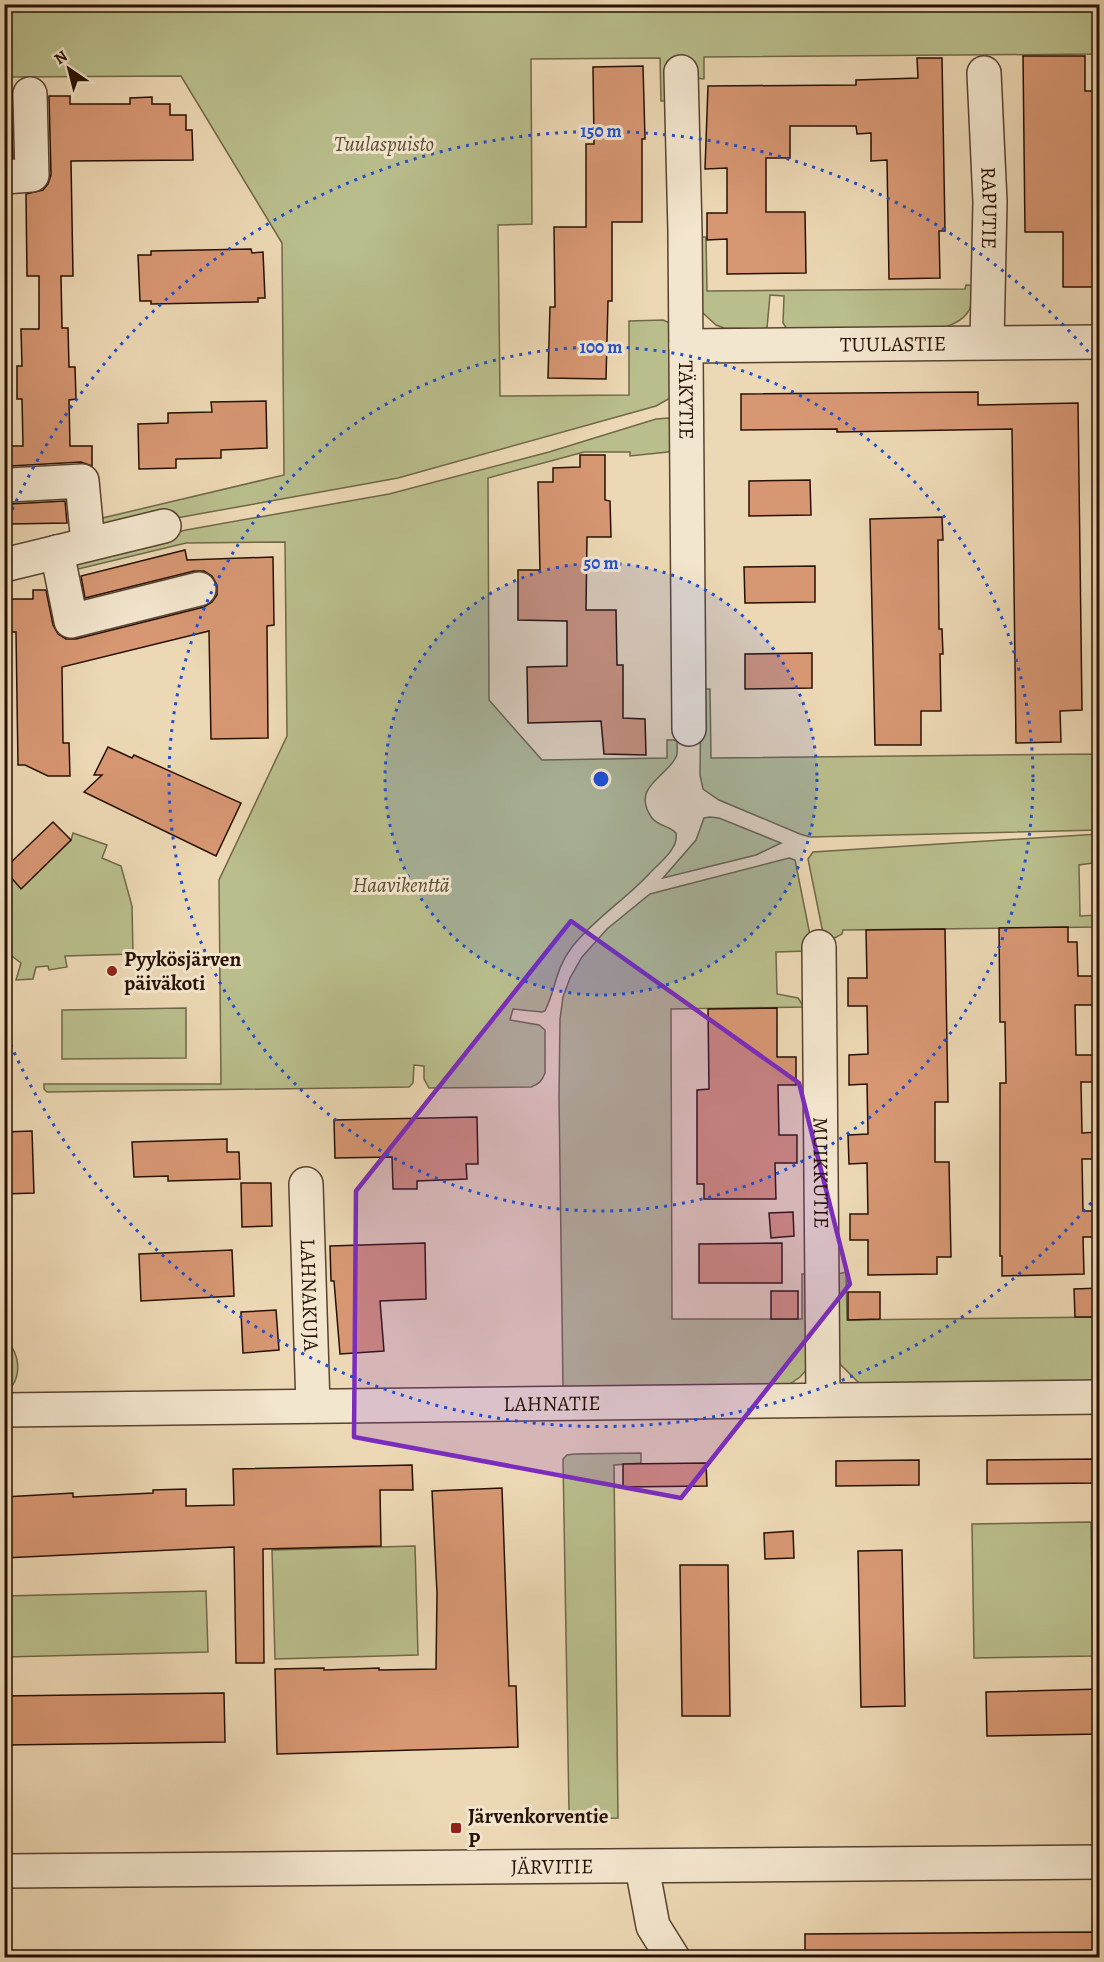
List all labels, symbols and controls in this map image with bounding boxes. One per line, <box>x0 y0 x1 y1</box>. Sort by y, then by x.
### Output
north arrow <box>39 39 99 99</box>
text: N <box>50 45 72 70</box>
text: 150 m <box>580 119 622 143</box>
park label: Tuulaspuisto <box>334 130 434 158</box>
street label: RAPUTIE <box>974 166 1004 249</box>
street label: TUULASTIE <box>840 329 946 359</box>
text: 100 m <box>580 335 622 359</box>
street label: TÄKYTIE <box>672 360 701 440</box>
text: 50 m <box>584 551 618 575</box>
centre of rings <box>591 769 611 789</box>
park label: Haavikenttä <box>353 871 450 899</box>
place label: Pyykösjärven päiväkoti <box>124 945 242 997</box>
marker: Pyykösjärven päiväkoti <box>105 964 119 978</box>
street label: MUIKKUTIE <box>807 1117 835 1229</box>
street label: LAHNAKUJA <box>294 1238 325 1353</box>
street label: LAHNATIE <box>503 1389 601 1418</box>
place label: Järvenkorventie P <box>468 1802 609 1854</box>
marker: Järvenkorventie P <box>449 1821 463 1835</box>
street label: JÄRVITIE <box>511 1852 593 1881</box>

